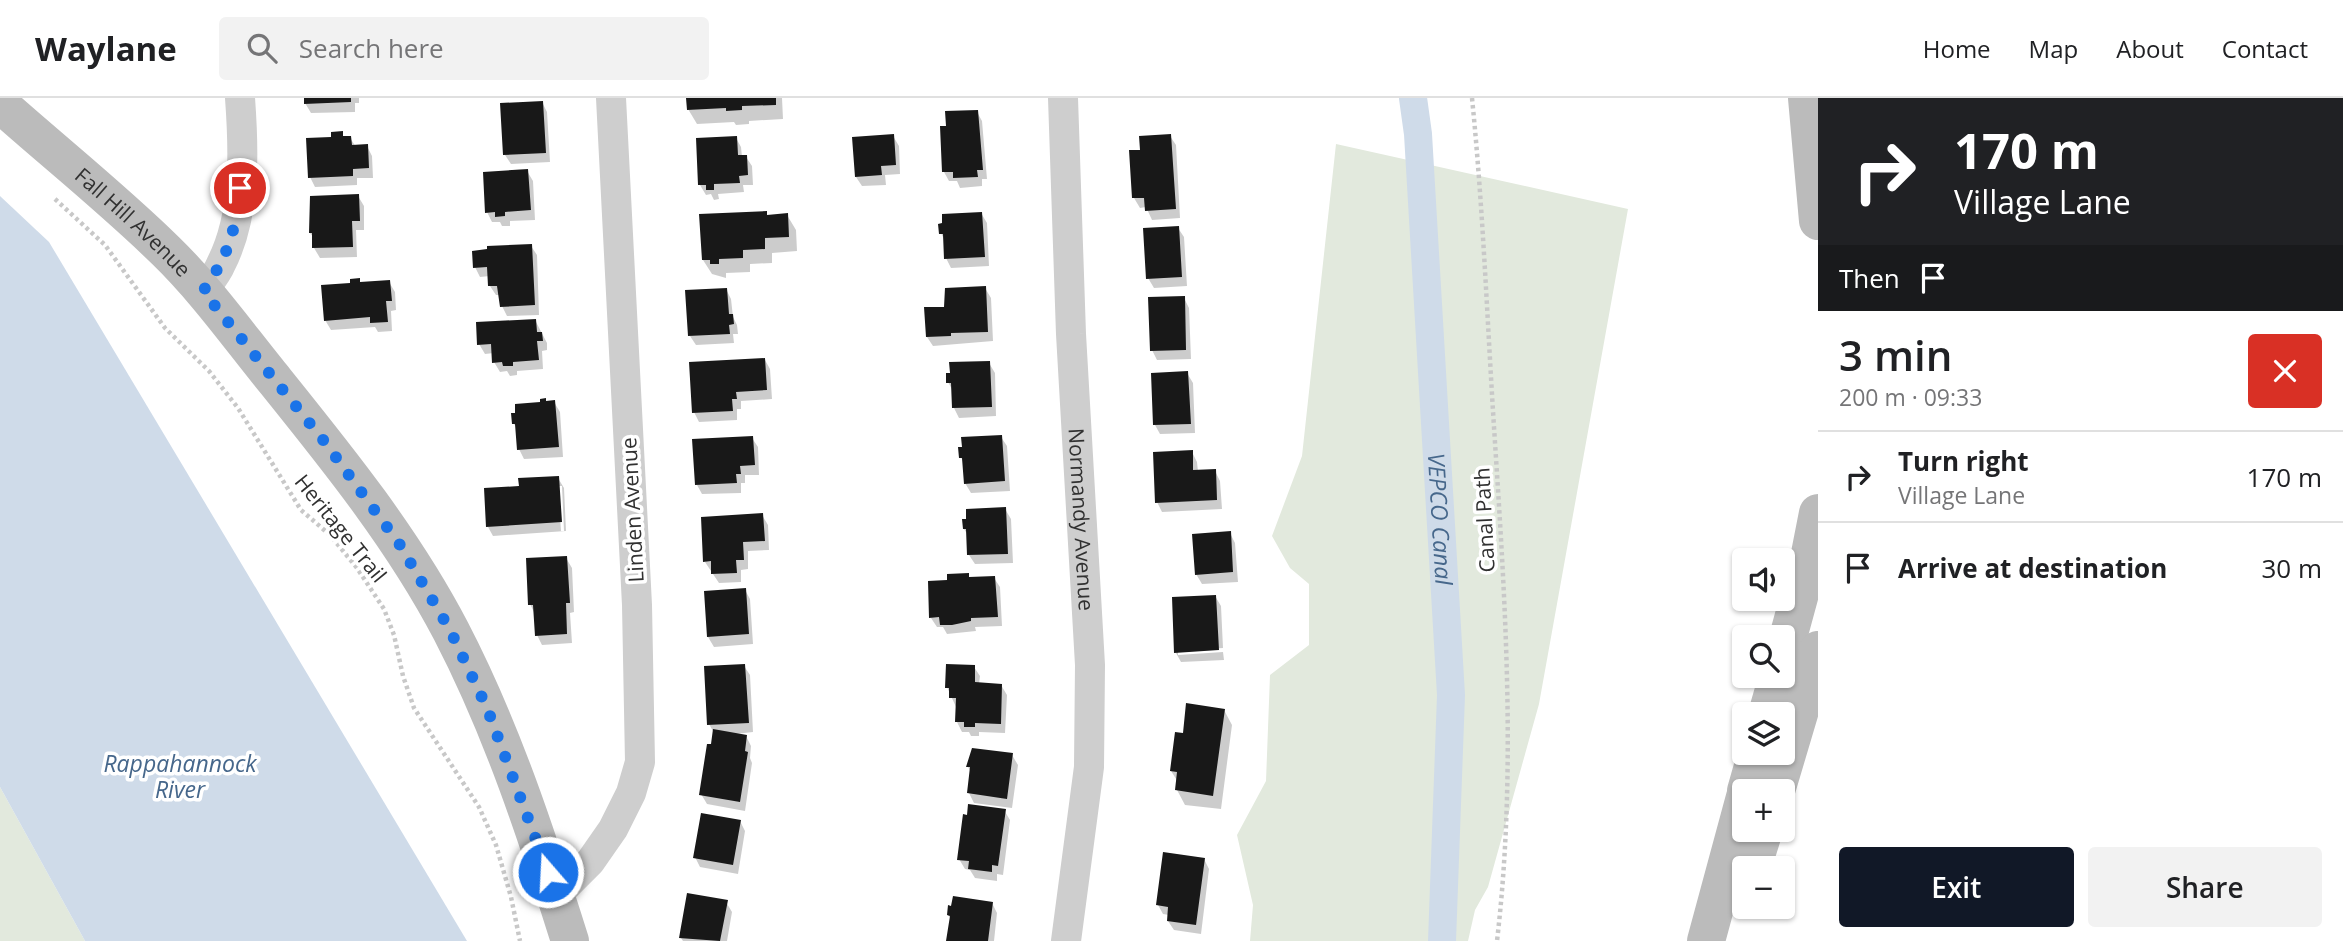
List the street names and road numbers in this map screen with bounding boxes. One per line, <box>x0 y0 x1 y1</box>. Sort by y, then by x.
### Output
street label: Fall Hill Avenue <box>69 161 198 283</box>
street label: Normandy Avenue <box>1062 427 1101 612</box>
street label: Linden Avenue <box>614 437 650 583</box>
street label: Canal Path <box>1467 467 1501 573</box>
street label: Heritage Trail <box>289 468 393 588</box>

